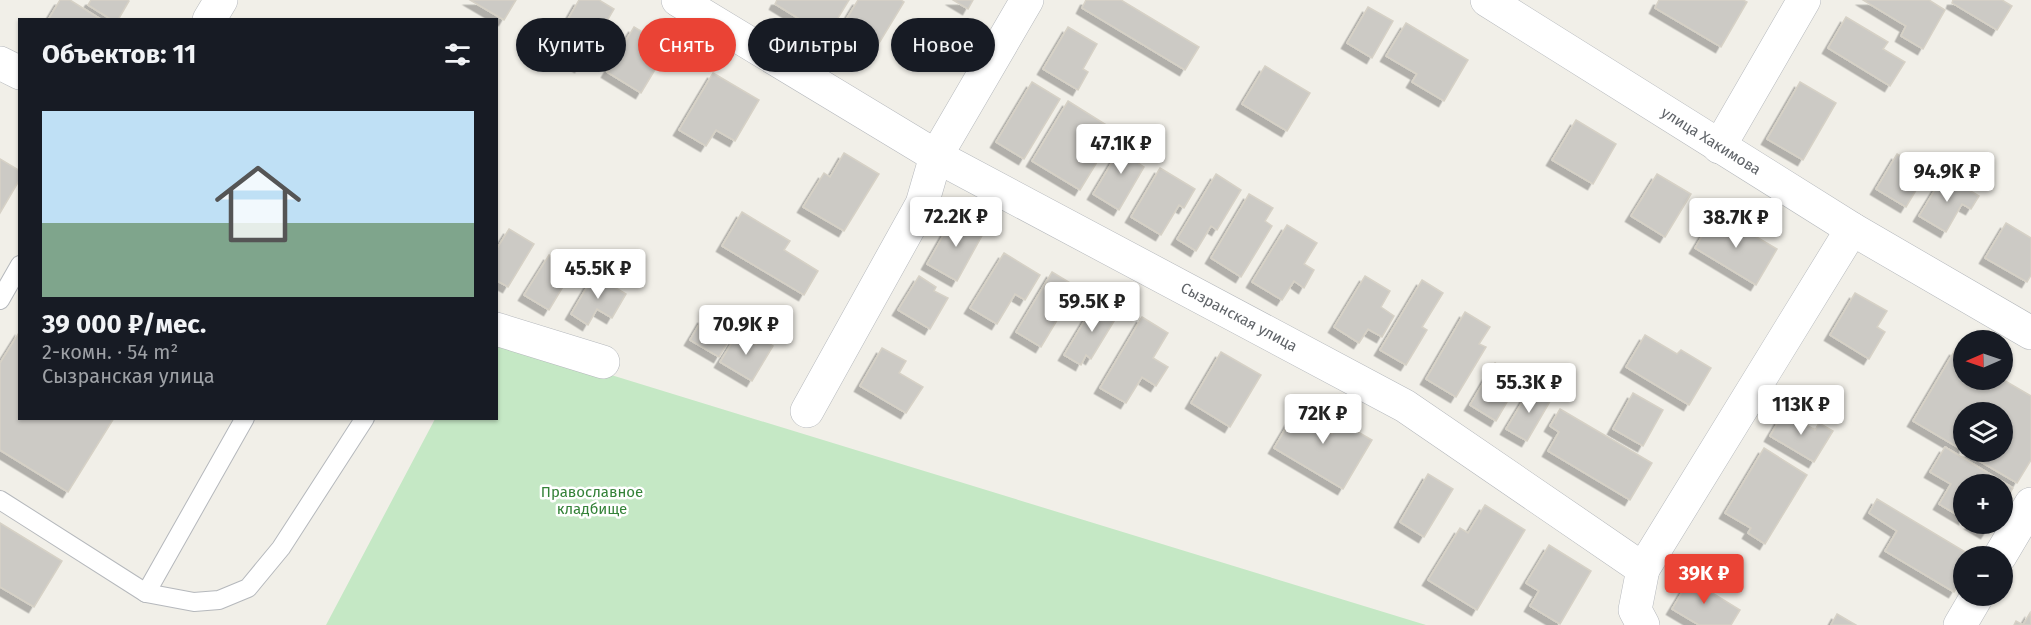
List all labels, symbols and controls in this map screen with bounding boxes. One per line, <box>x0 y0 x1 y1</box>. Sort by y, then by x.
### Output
chip: Купить <box>516 18 626 72</box>
chip: Снять <box>638 18 736 72</box>
chip: Фильтры <box>748 18 879 72</box>
chip: Новое <box>891 18 995 72</box>
icon: filters <box>441 38 474 71</box>
text: Объектов: 11 <box>42 39 196 70</box>
street label: улица Хакимова <box>1658 103 1764 179</box>
pin: 47.1K ₽ <box>1066 124 1176 175</box>
text: 47.1K ₽ <box>1090 131 1152 155</box>
icon: home <box>204 150 312 258</box>
pin: 94.9K ₽ <box>1892 152 2002 203</box>
text: 94.9K ₽ <box>1913 159 1981 183</box>
pin: 72.2K ₽ <box>901 197 1011 248</box>
pin: 38.7K ₽ <box>1681 198 1791 249</box>
text: 72.2K ₽ <box>924 204 988 228</box>
text: 38.7K ₽ <box>1703 205 1769 229</box>
pin: 45.5K ₽ <box>543 249 653 300</box>
text: 45.5K ₽ <box>565 256 631 280</box>
street label: Сызранская улица <box>1178 279 1300 355</box>
pin: 59.5K ₽ <box>1037 282 1147 333</box>
text: 59.5K ₽ <box>1059 289 1125 313</box>
pin: 70.9K ₽ <box>691 305 801 356</box>
text: 39 000 ₽/мес. <box>42 309 206 340</box>
text: 70.9K ₽ <box>713 312 779 336</box>
north arrow <box>1953 330 2013 390</box>
map controls <box>1953 330 2013 606</box>
text: 2-комн. · 54 m² <box>42 340 178 364</box>
pin: 55.3K ₽ <box>1474 363 1584 414</box>
text: Сызранская улица <box>42 364 215 388</box>
text: 55.3K ₽ <box>1496 370 1562 394</box>
pin: 113K ₽ <box>1752 385 1850 436</box>
text: 113K ₽ <box>1772 392 1830 416</box>
pin: 72K ₽ <box>1281 394 1365 445</box>
text: 72K ₽ <box>1299 401 1347 425</box>
button: layers <box>1953 402 2013 462</box>
button: + <box>1953 474 2013 534</box>
park label: Православное кладбище <box>541 483 643 518</box>
button: − <box>1953 546 2013 606</box>
pin: 39K ₽ <box>1662 554 1746 605</box>
text: 39K ₽ <box>1679 561 1729 585</box>

